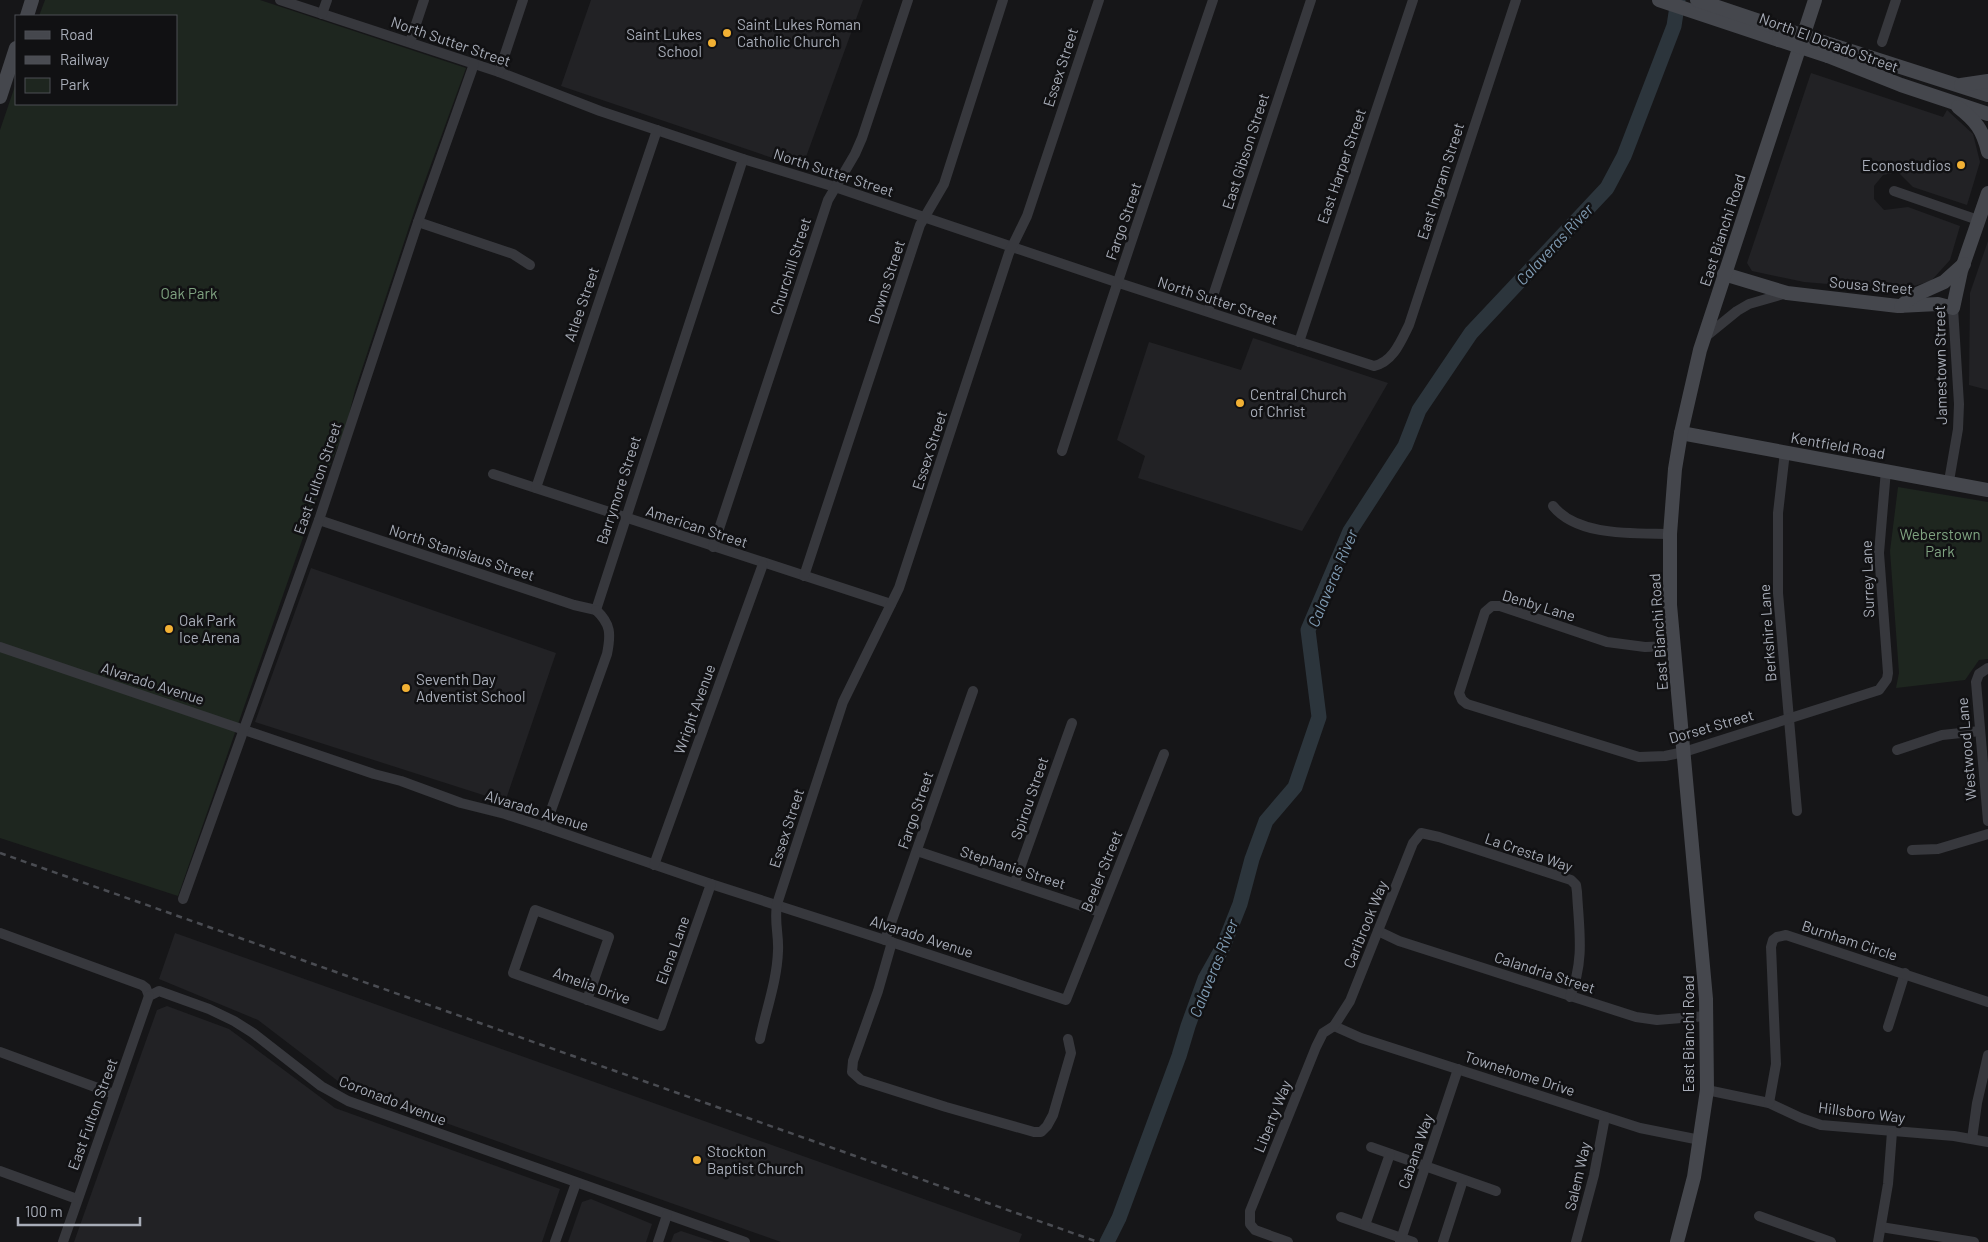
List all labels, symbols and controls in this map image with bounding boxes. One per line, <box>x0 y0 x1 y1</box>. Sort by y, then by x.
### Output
street label: North El Dorado Street <box>1757 8 1901 76</box>
street label: North Sutter Street <box>389 12 513 70</box>
legend <box>15 15 178 105</box>
place label: Saint Lukes Roman Catholic Church <box>737 15 861 50</box>
text: Road <box>60 25 93 43</box>
place label: Saint Lukes School <box>626 25 702 60</box>
street label: Essex Street <box>1039 25 1081 109</box>
marker: Saint Lukes Roman Catholic Church <box>721 27 733 39</box>
marker: Saint Lukes School <box>706 37 718 49</box>
text: Railway <box>60 50 109 68</box>
text: Park <box>60 75 90 93</box>
street label: East Gibson Street <box>1218 91 1272 211</box>
street label: East Harper Street <box>1313 106 1369 226</box>
street label: East Ingram Street <box>1413 120 1467 242</box>
street label: North Sutter Street <box>772 144 896 200</box>
place label: Econostudios <box>1862 156 1951 174</box>
marker: Econostudios <box>1955 159 1967 171</box>
street label: East Bianchi Road <box>1695 172 1749 288</box>
street label: Fargo Street <box>1101 180 1145 262</box>
water label: Calaveras River <box>1512 198 1597 289</box>
street label: Churchill Street <box>766 215 814 317</box>
street label: Downs Street <box>864 238 908 326</box>
street label: Atlee Street <box>560 264 602 344</box>
street label: North Sutter Street <box>1156 272 1280 328</box>
street label: Sousa Street <box>1828 272 1914 298</box>
park label: Oak Park <box>161 284 218 302</box>
street label: Jamestown Street <box>1930 305 1950 425</box>
place label: Central Church of Christ <box>1250 385 1347 420</box>
marker: Central Church of Christ <box>1234 397 1246 409</box>
street label: Essex Street <box>908 408 950 492</box>
street label: East Fulton Street <box>289 419 345 537</box>
street label: Kentfield Road <box>1789 428 1887 462</box>
street label: Barrymore Street <box>592 433 644 547</box>
street label: American Street <box>644 501 750 551</box>
street label: North Stanislaus Street <box>387 520 537 584</box>
water label: Calaveras River <box>1303 525 1362 630</box>
park label: Weberstown Park <box>1899 525 1981 560</box>
street label: Surrey Lane <box>1857 540 1877 618</box>
street label: East Bianchi Road <box>1645 573 1671 691</box>
street label: Berkshire Lane <box>1755 583 1779 683</box>
street label: Denby Lane <box>1500 585 1578 625</box>
place label: Oak Park Ice Arena <box>179 611 240 646</box>
marker: Oak Park Ice Arena <box>163 623 175 635</box>
street label: Alvarado Avenue <box>99 658 207 708</box>
street label: Wright Avenue <box>669 661 719 757</box>
place label: Seventh Day Adventist School <box>416 670 525 705</box>
marker: Seventh Day Adventist School <box>400 682 412 694</box>
street label: Westwood Lane <box>1953 697 1979 801</box>
street label: Dorset Street <box>1667 705 1755 747</box>
street label: Spirou Street <box>1006 754 1052 842</box>
street label: Fargo Street <box>893 769 937 851</box>
street label: Alvarado Avenue <box>483 786 591 834</box>
street label: Essex Street <box>765 786 807 870</box>
street label: Beeler Street <box>1076 828 1126 914</box>
street label: La Cresta Way <box>1483 829 1575 875</box>
street label: Stephanie Street <box>958 841 1068 893</box>
street label: Caribrook Way <box>1339 877 1391 971</box>
street label: Alvarado Avenue <box>868 911 976 961</box>
street label: Elena Lane <box>651 913 693 987</box>
water label: Calaveras River <box>1185 915 1242 1020</box>
street label: Burnham Circle <box>1800 916 1900 964</box>
street label: Calandria Street <box>1492 947 1598 997</box>
street label: Amelia Drive <box>551 963 633 1007</box>
street label: East Bianchi Road <box>1679 975 1697 1093</box>
street label: Townehome Drive <box>1463 1047 1577 1099</box>
street label: East Fulton Street <box>63 1056 121 1172</box>
street label: Coronado Avenue <box>337 1071 449 1129</box>
street label: Liberty Way <box>1249 1077 1295 1155</box>
street label: Hillsboro Way <box>1817 1098 1907 1126</box>
street label: Cabana Way <box>1394 1111 1436 1191</box>
street label: Salem Way <box>1560 1140 1594 1212</box>
place label: Stockton Baptist Church <box>707 1142 804 1177</box>
marker: Stockton Baptist Church <box>691 1154 703 1166</box>
scale bar <box>18 1194 140 1226</box>
text: 100 m <box>25 1202 63 1220</box>

